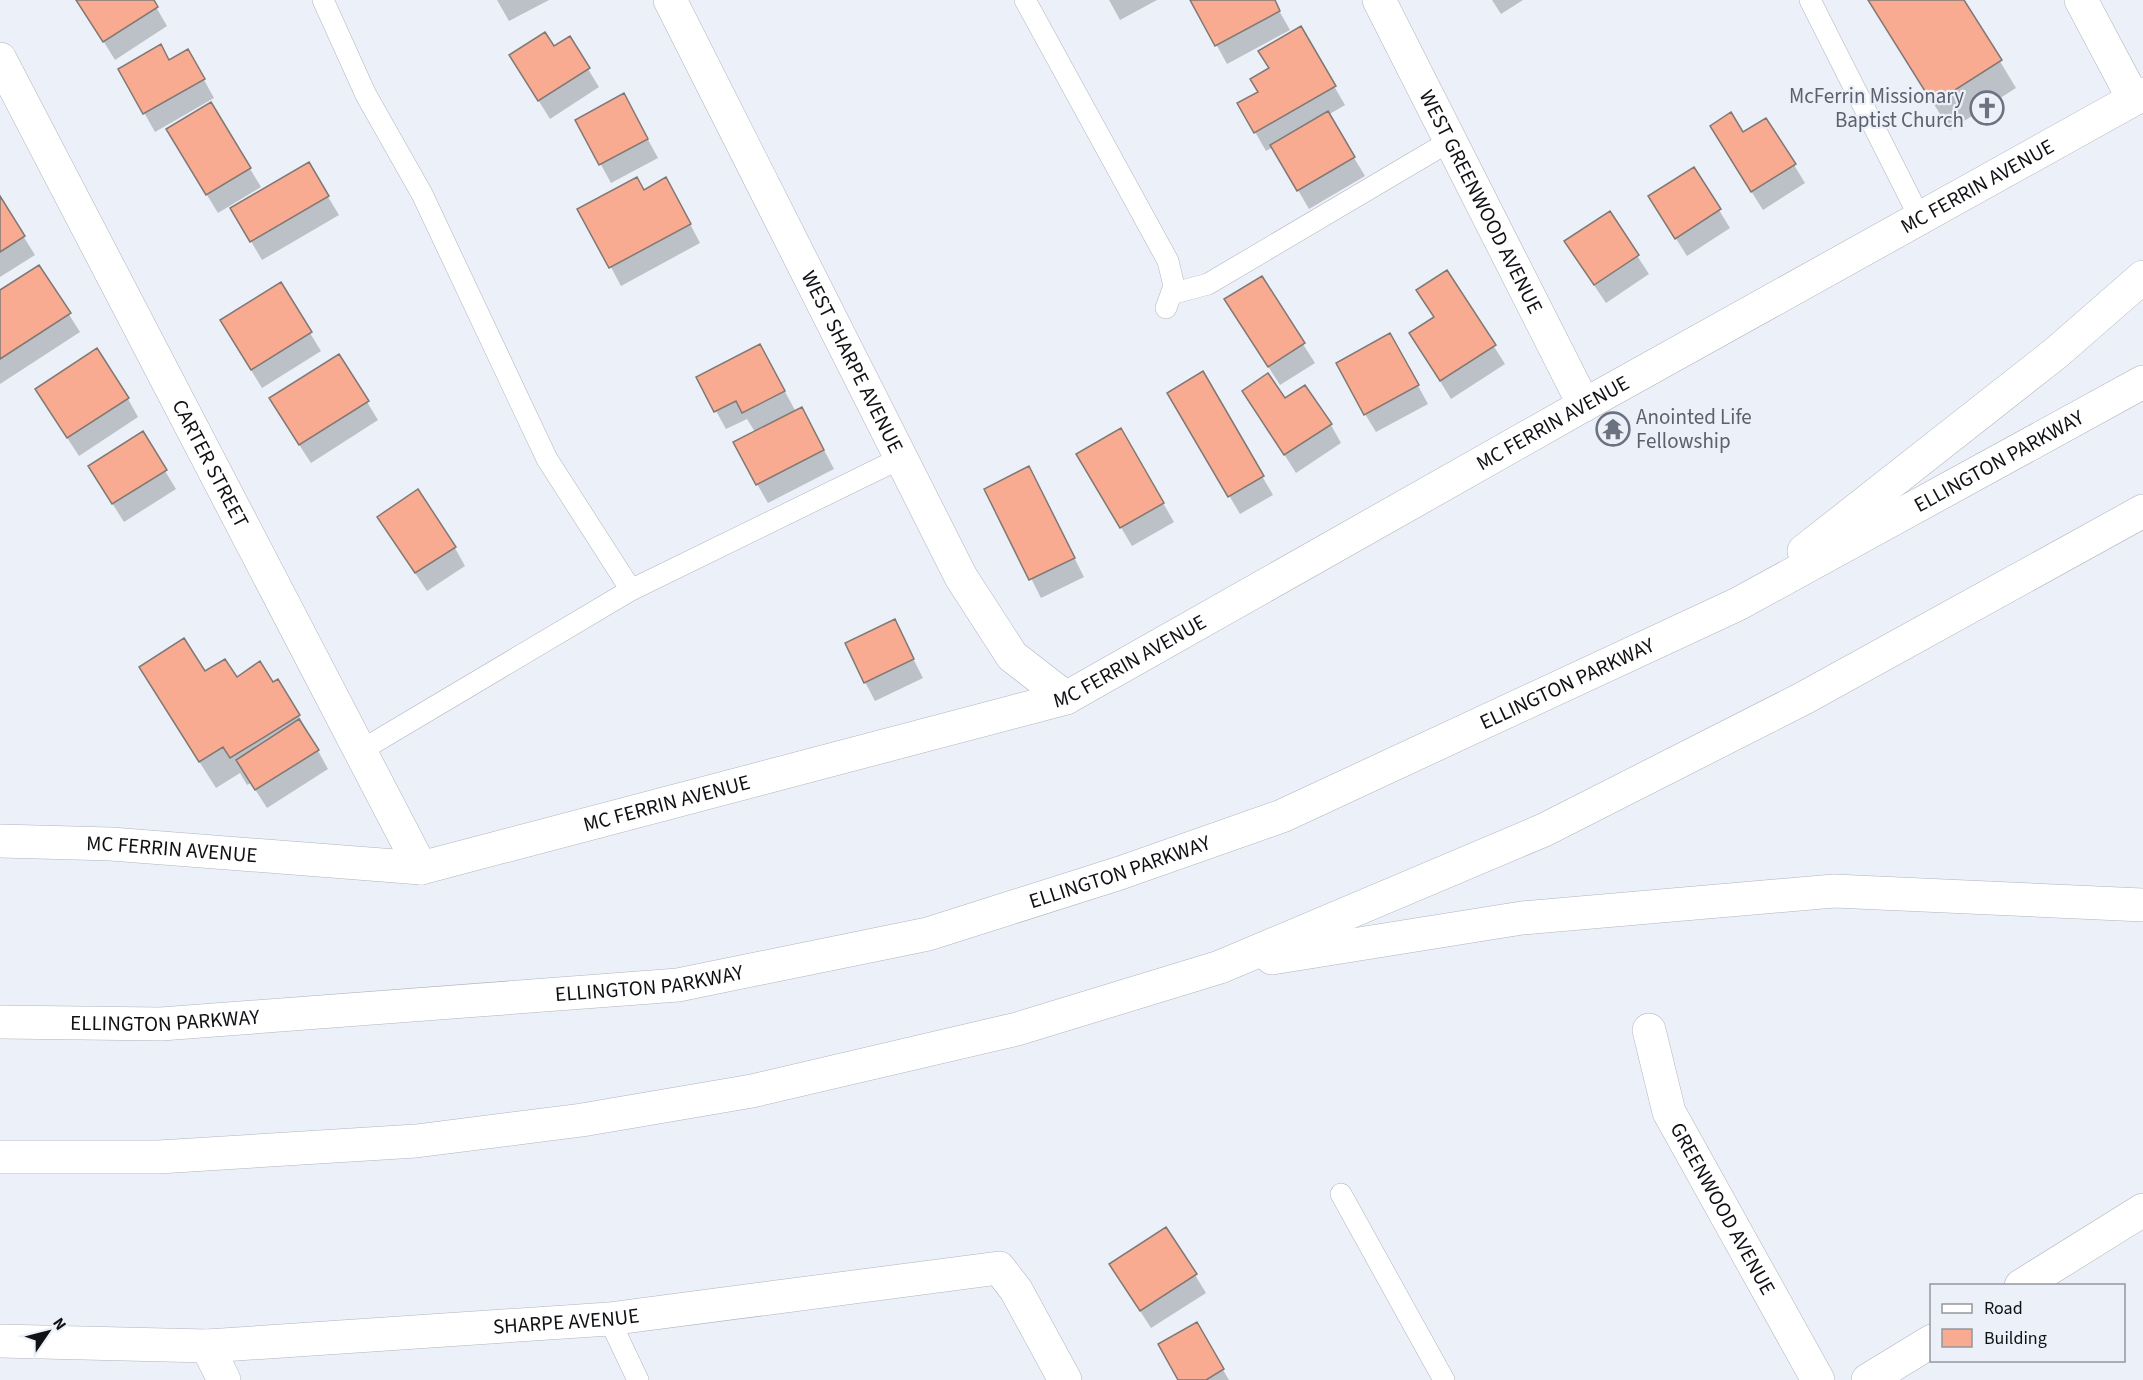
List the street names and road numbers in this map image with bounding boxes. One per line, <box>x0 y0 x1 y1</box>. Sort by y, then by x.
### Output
street label: WEST GREENWOOD AVENUE <box>1412 85 1550 319</box>
street label: MC FERRIN AVENUE <box>1895 132 2059 241</box>
street label: WEST SHARPE AVENUE <box>794 265 911 458</box>
street label: MC FERRIN AVENUE <box>1471 368 1635 478</box>
street label: CARTER STREET <box>165 394 256 533</box>
street label: ELLINGTON PARKWAY <box>1908 402 2090 520</box>
street label: MC FERRIN AVENUE <box>1050 607 1212 716</box>
street label: ELLINGTON PARKWAY <box>1475 630 1660 737</box>
street label: MC FERRIN AVENUE <box>580 767 753 840</box>
street label: ELLINGTON PARKWAY <box>1025 827 1215 916</box>
street label: MC FERRIN AVENUE <box>86 828 258 870</box>
street label: ELLINGTON PARKWAY <box>554 957 747 1009</box>
street label: ELLINGTON PARKWAY <box>70 1002 262 1039</box>
street label: GREENWOOD AVENUE <box>1663 1117 1783 1300</box>
street label: SHARPE AVENUE <box>492 1300 641 1342</box>

